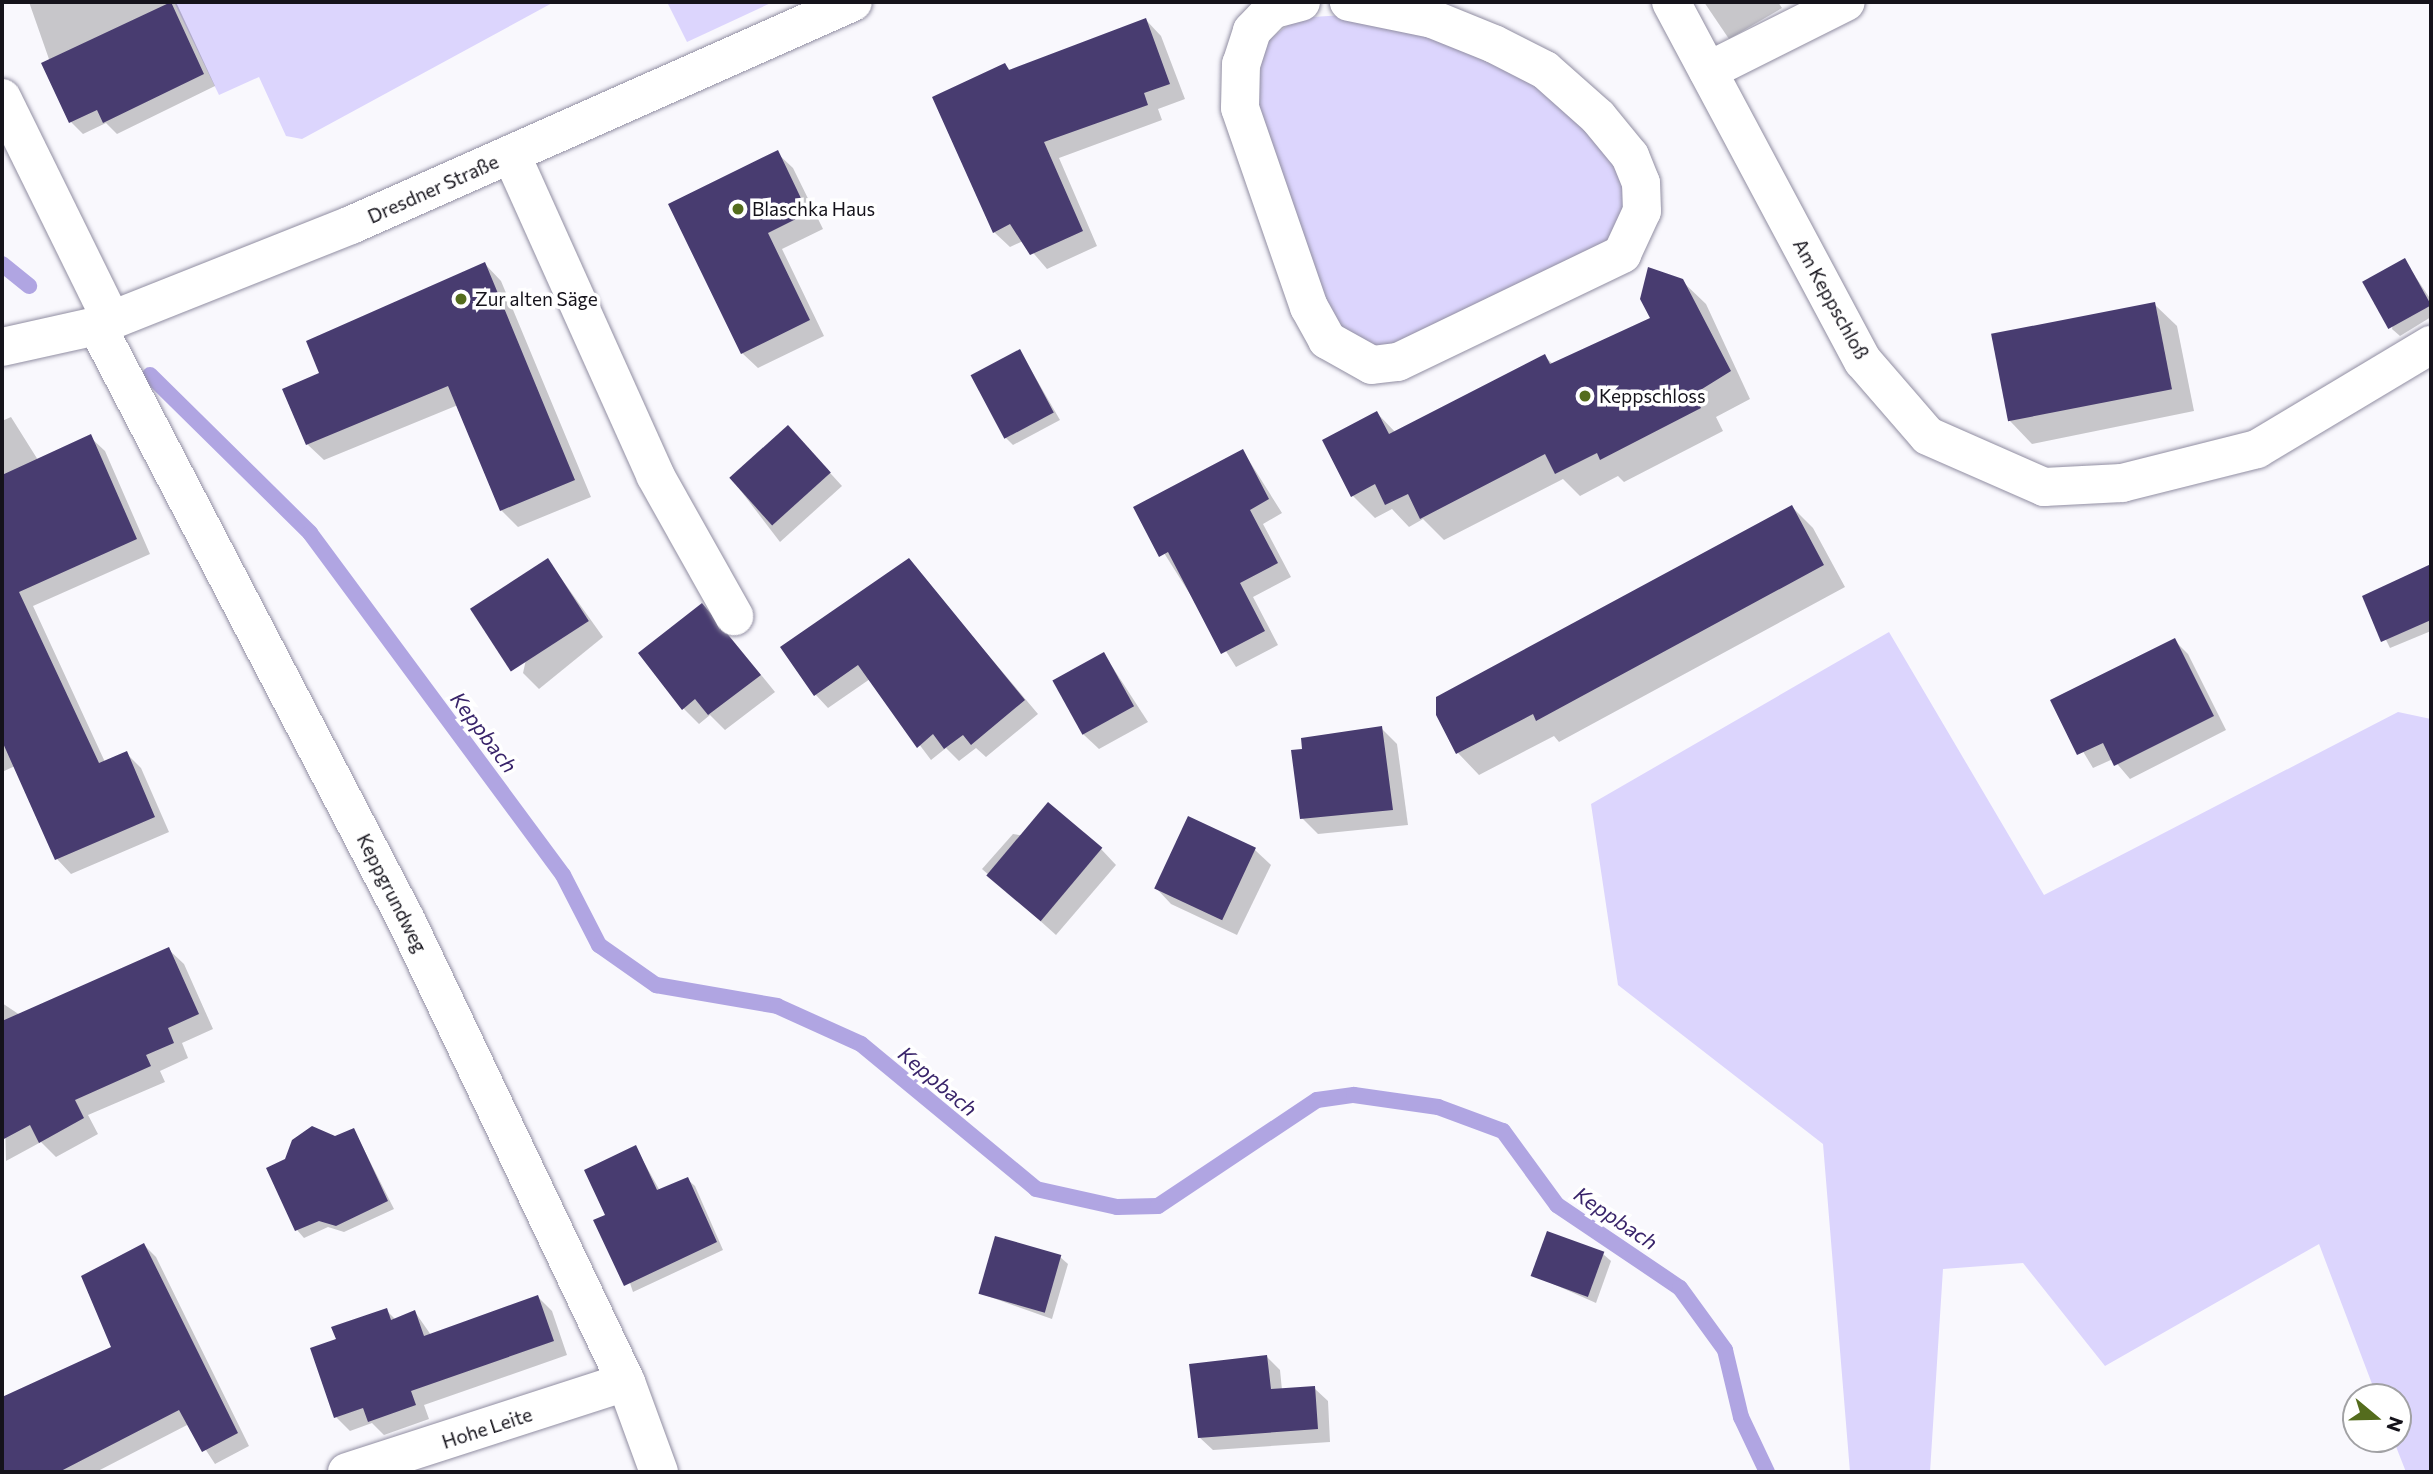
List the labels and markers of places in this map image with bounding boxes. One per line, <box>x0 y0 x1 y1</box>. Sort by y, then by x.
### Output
place label: Blaschka Haus <box>752 198 875 220</box>
marker: Blaschka Haus <box>730 201 746 217</box>
place label: Zur alten Säge <box>475 288 598 310</box>
marker: Zur alten Säge <box>453 291 469 307</box>
place label: Keppschloss <box>1599 385 1706 407</box>
marker: Keppschloss <box>1577 388 1593 404</box>

